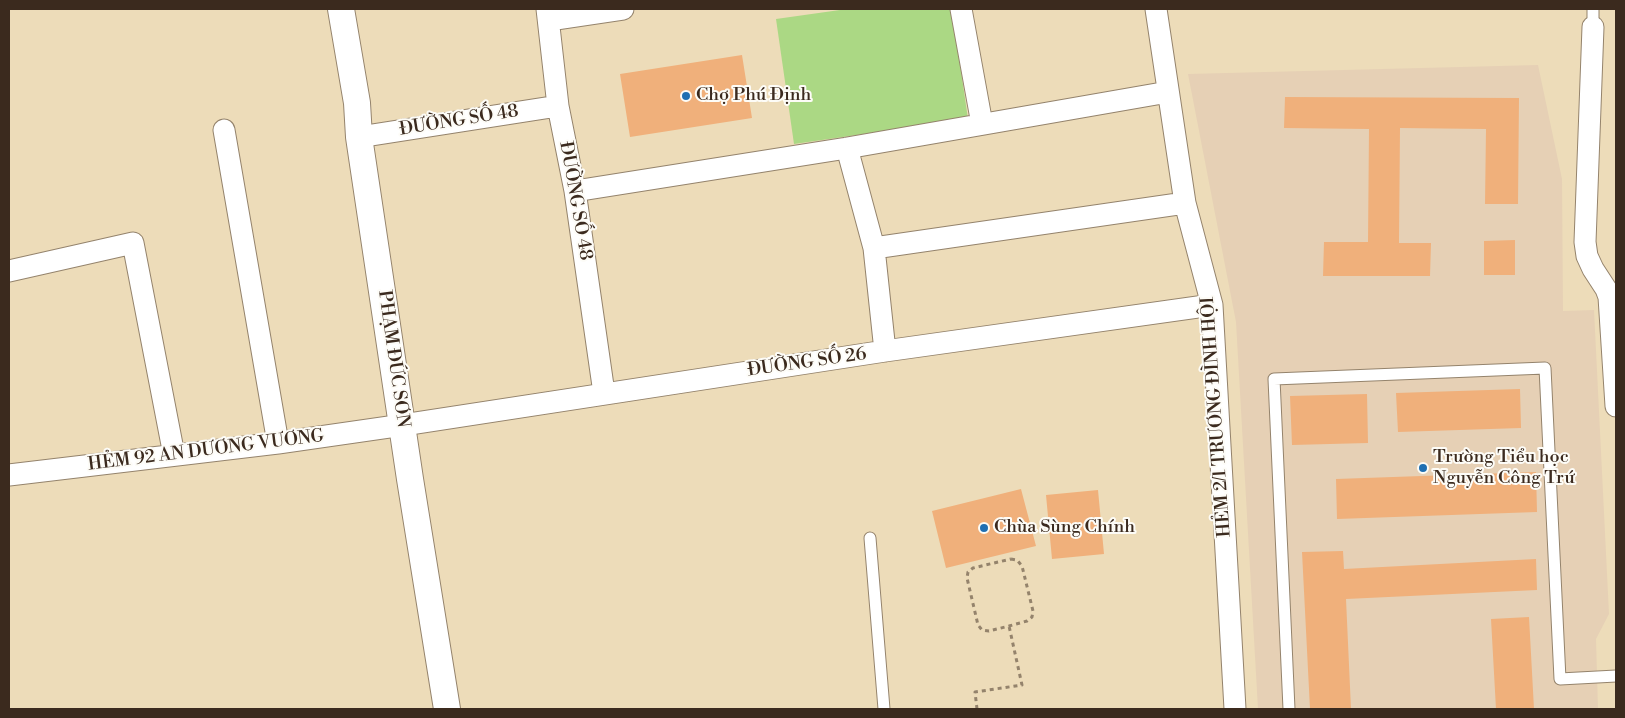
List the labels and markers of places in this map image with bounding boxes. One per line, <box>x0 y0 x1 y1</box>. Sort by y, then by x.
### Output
place label: Chợ Phú Định <box>696 85 811 107</box>
marker: Chợ Phú Định <box>680 90 692 102</box>
place label: Trường Tiểu học Nguyễn Công Trứ <box>1433 447 1575 489</box>
marker: Trường Tiểu học Nguyễn Công Trứ <box>1417 462 1429 474</box>
place label: Chùa Sùng Chính <box>994 517 1135 539</box>
marker: Chùa Sùng Chính <box>978 522 990 534</box>

